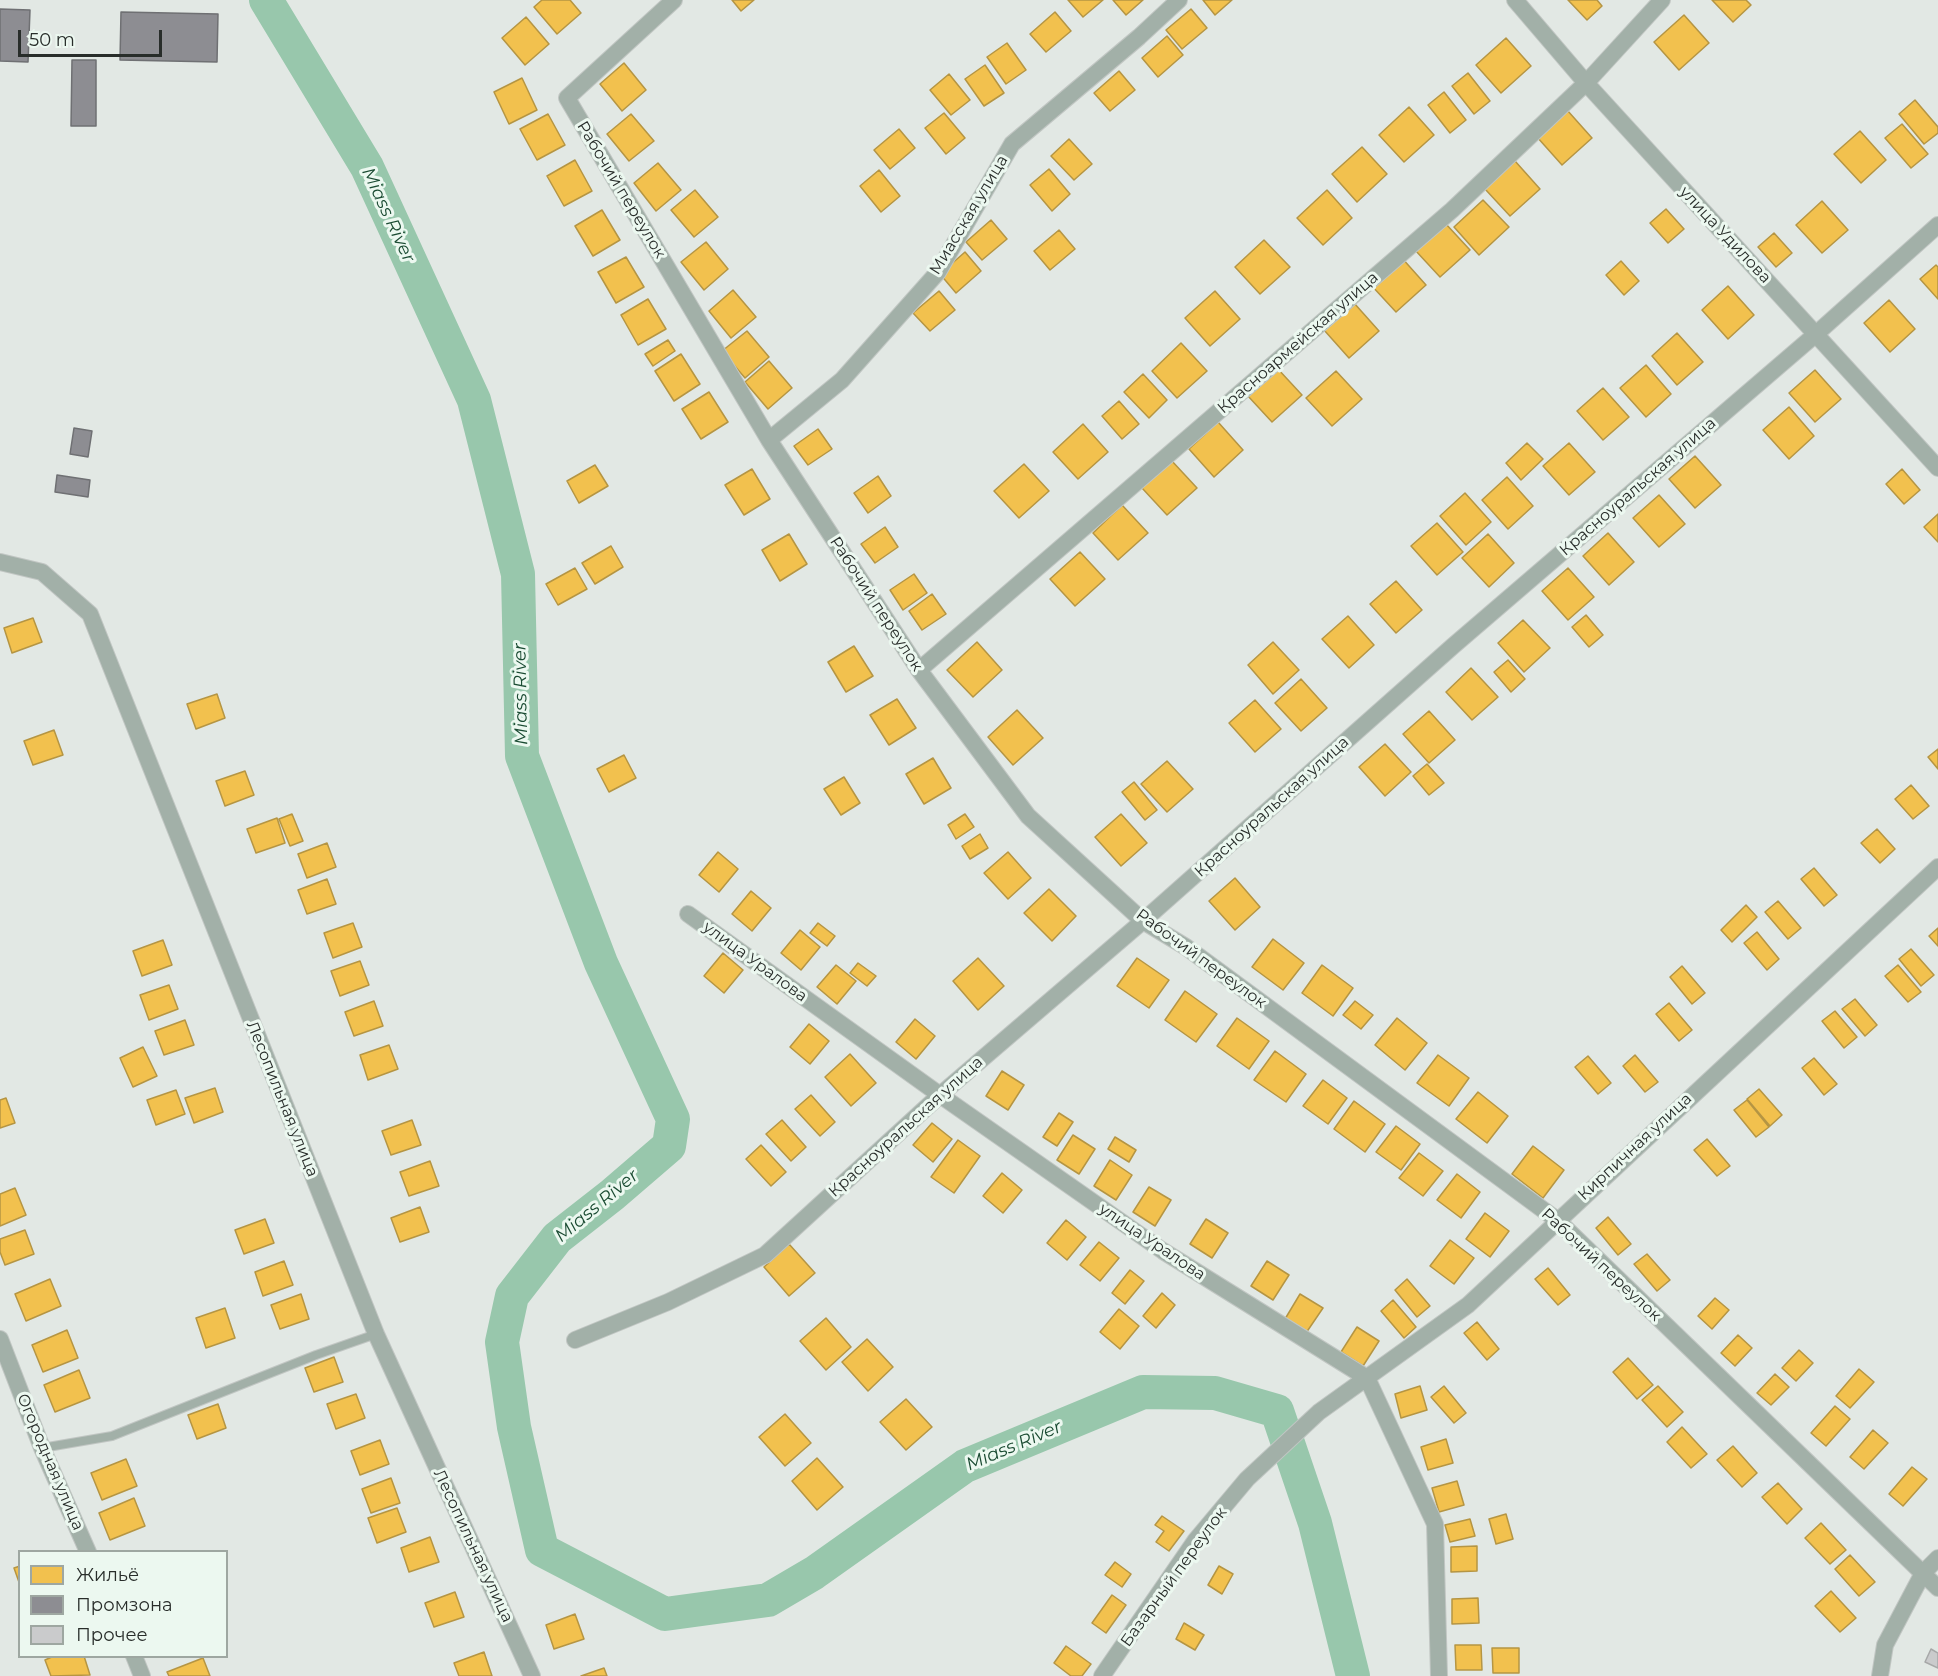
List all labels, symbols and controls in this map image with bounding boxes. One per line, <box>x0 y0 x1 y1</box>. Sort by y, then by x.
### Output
scale bar <box>21 18 165 56</box>
text: 50 m <box>29 29 75 51</box>
street label: Рабочий переулок <box>572 118 670 262</box>
street label: Миасская улица <box>926 152 1012 278</box>
water label: Miass River <box>357 164 419 266</box>
street label: улица Удилова <box>1675 183 1775 287</box>
street label: Красноармейская улица <box>1214 268 1382 418</box>
street label: Красноуральская улица <box>1556 414 1720 560</box>
street label: Рабочий переулок <box>825 533 927 675</box>
water label: Miass River <box>509 643 533 745</box>
street label: Красноуральская улица <box>1191 733 1353 881</box>
street label: Рабочий переулок <box>1132 905 1270 1013</box>
street label: улица Уралова <box>699 918 811 1006</box>
street label: Лесопильная улица <box>242 1018 322 1180</box>
street label: Красноуральская улица <box>825 1053 987 1201</box>
street label: Кирпичная улица <box>1574 1089 1696 1205</box>
water label: Miass River <box>551 1165 643 1247</box>
street label: улица Уралова <box>1095 1199 1209 1285</box>
street label: Рабочий переулок <box>1537 1205 1665 1325</box>
street label: Огородная улица <box>13 1391 87 1533</box>
water label: Miass River <box>963 1416 1065 1476</box>
street label: Лесопильная улица <box>429 1467 517 1625</box>
street label: Базарный переулок <box>1117 1503 1231 1651</box>
legend <box>18 1550 228 1658</box>
text: Жильё <box>76 1564 139 1586</box>
text: Промзона <box>76 1594 173 1616</box>
text: Прочее <box>76 1624 148 1646</box>

